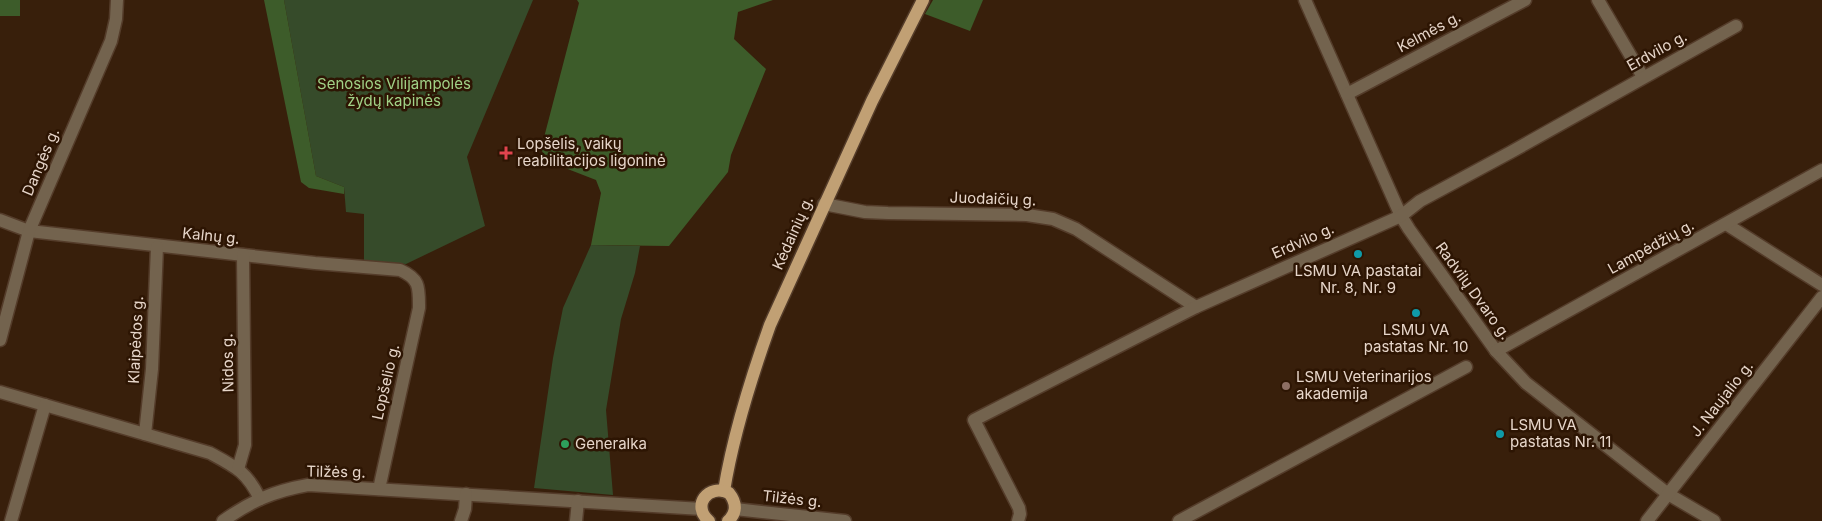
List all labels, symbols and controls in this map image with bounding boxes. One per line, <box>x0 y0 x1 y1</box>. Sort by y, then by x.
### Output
street label: Kelmės g. <box>1394 7 1464 56</box>
street label: Erdvilo g. <box>1623 26 1690 75</box>
park label: Senosios Vilijampolės žydų kapinės <box>317 74 471 110</box>
street label: Dangės g. <box>18 125 63 199</box>
place label: Lopšelis, vaikų reabilitacijos ligoninė <box>517 134 666 170</box>
marker: Lopšelis, vaikų reabilitacijos ligoninė <box>499 146 513 160</box>
street label: Juodaičių g. <box>949 187 1037 210</box>
street label: Kėdainių g. <box>768 193 817 273</box>
street label: Lampėdžių g. <box>1604 215 1697 278</box>
street label: Erdvilo g. <box>1269 218 1337 263</box>
street label: Kalnų g. <box>181 223 241 248</box>
street label: Radvilų Dvaro g. <box>1432 238 1515 343</box>
marker: LSMU VA pastatai Nr. 8, Nr. 9 <box>1352 248 1364 260</box>
place label: LSMU VA pastatai Nr. 8, Nr. 9 <box>1294 261 1422 297</box>
street label: Klaipėdos g. <box>124 296 147 384</box>
marker: LSMU VA pastatas Nr. 10 <box>1410 307 1422 319</box>
place label: LSMU VA pastatas Nr. 10 <box>1364 320 1468 356</box>
street label: Nidos g. <box>217 333 238 393</box>
street label: Lopšelio g. <box>368 342 403 422</box>
street label: J. Naujalio g. <box>1686 357 1757 440</box>
place label: LSMU Veterinarijos akademija <box>1296 367 1432 403</box>
marker: LSMU Veterinarijos akademija <box>1280 380 1292 392</box>
place label: LSMU VA pastatas Nr. 11 <box>1510 415 1611 451</box>
marker: LSMU VA pastatas Nr. 11 <box>1494 428 1506 440</box>
place label: Generalka <box>575 434 647 453</box>
marker: Generalka <box>559 438 571 450</box>
street label: Tilžės g. <box>306 461 366 482</box>
street label: Tilžės g. <box>762 486 823 511</box>

